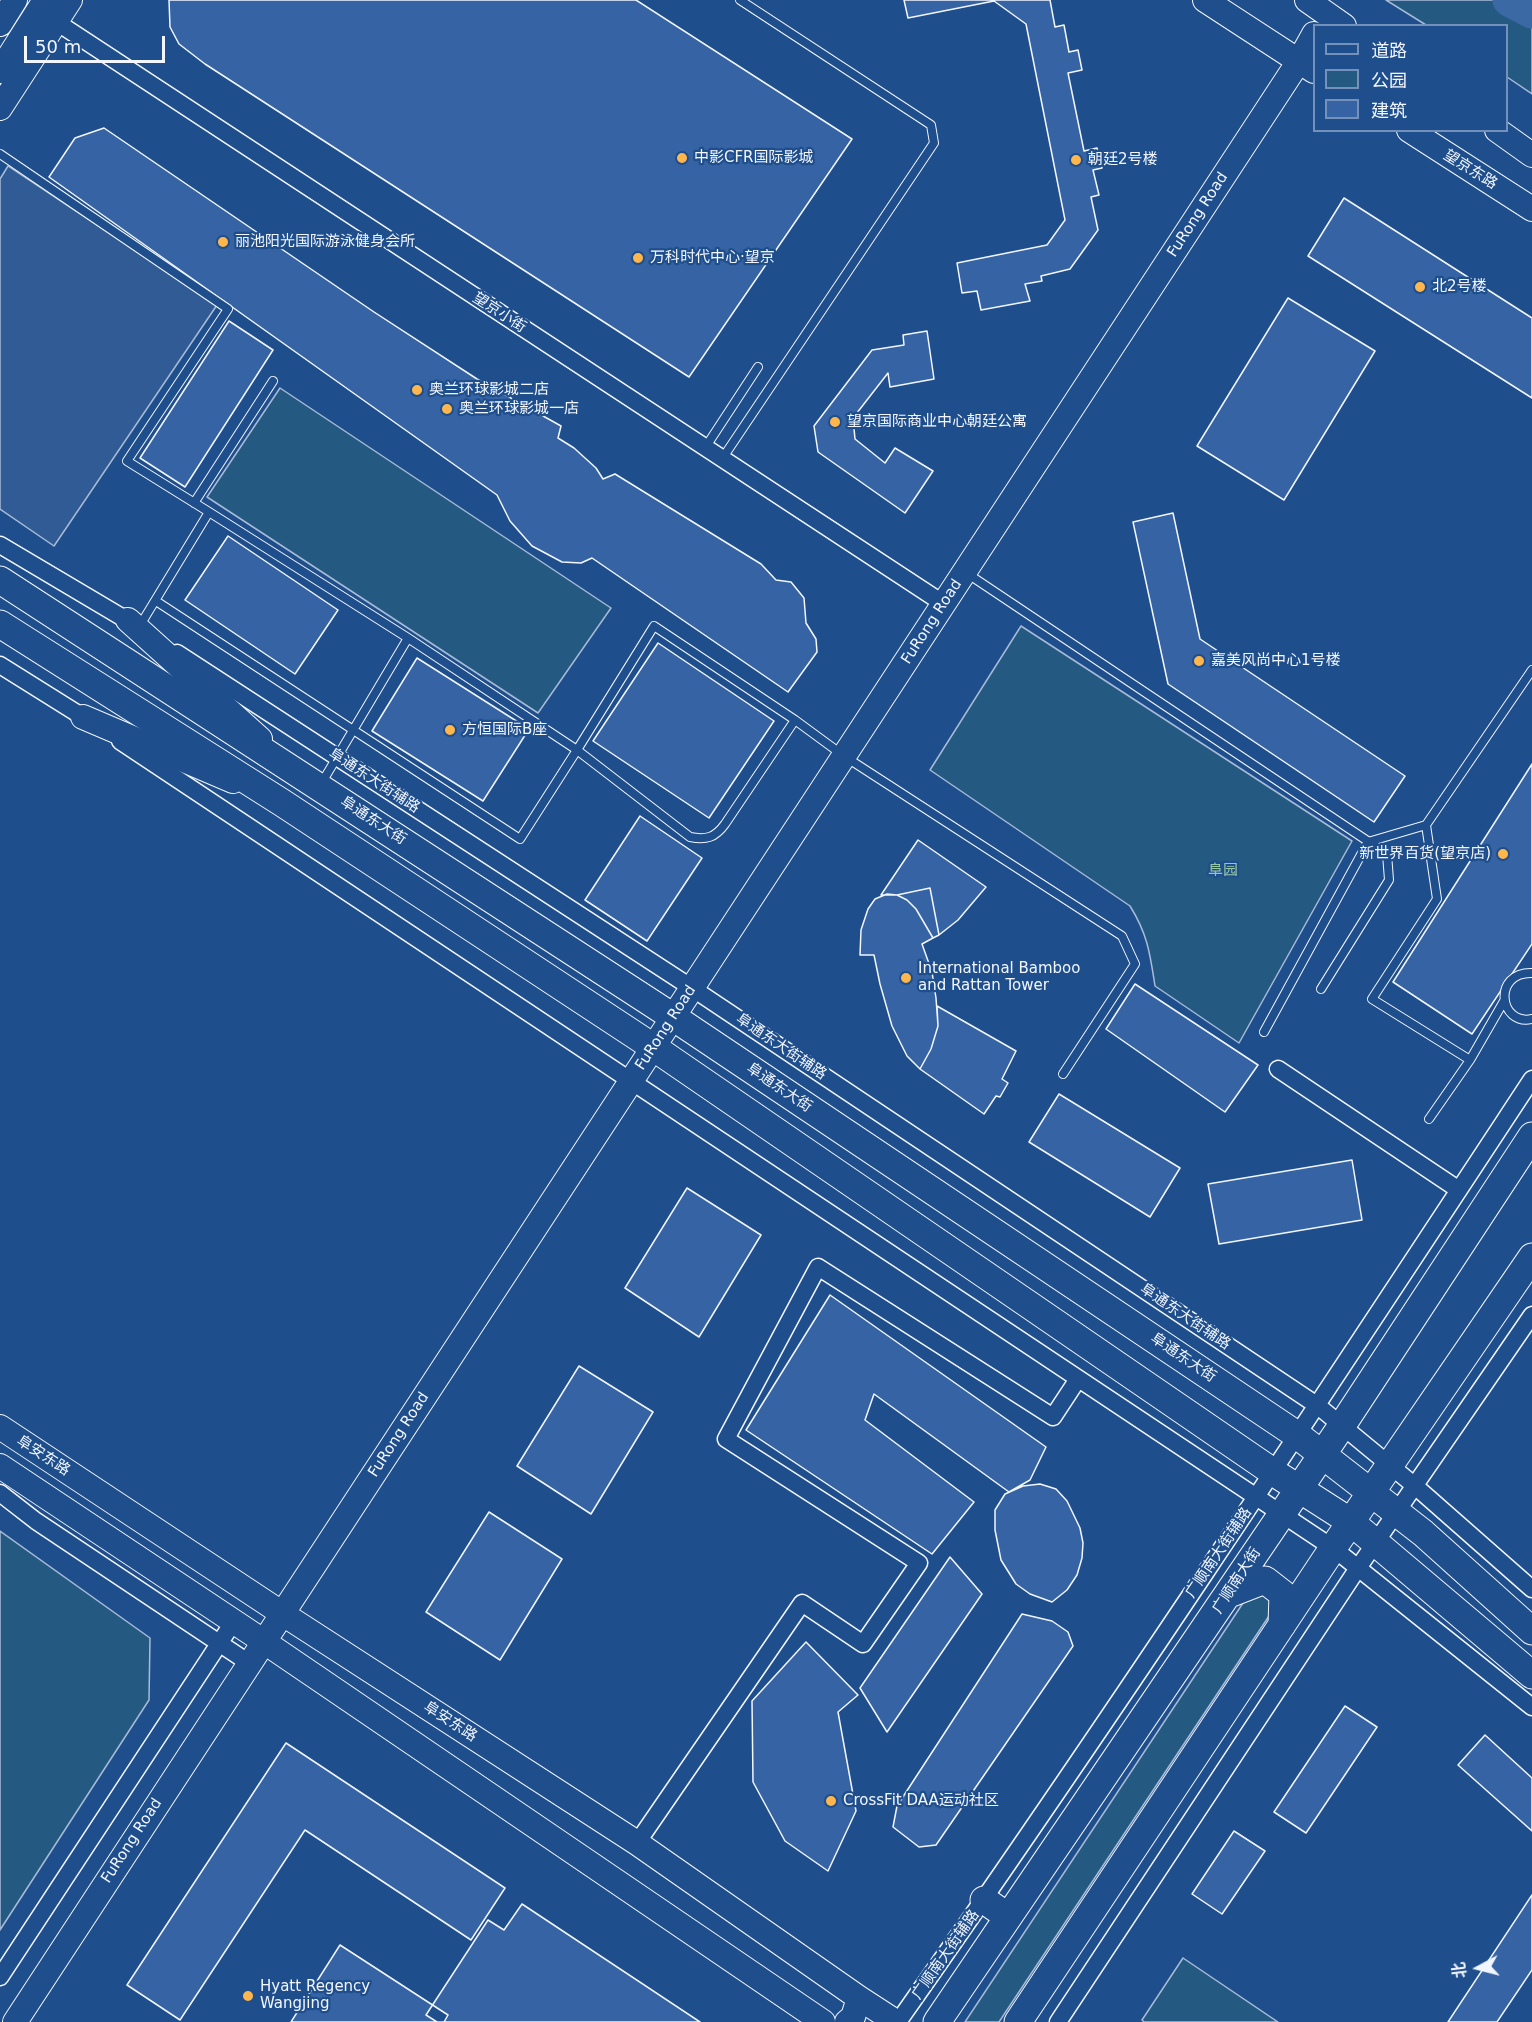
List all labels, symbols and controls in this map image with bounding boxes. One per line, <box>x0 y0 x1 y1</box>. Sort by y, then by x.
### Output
scale bar <box>27 24 168 62</box>
legend <box>1313 24 1508 132</box>
text: 50 m <box>35 36 81 57</box>
text: 道路 <box>1371 40 1407 61</box>
text: 公园 <box>1371 70 1407 91</box>
text: 建筑 <box>1371 100 1407 121</box>
street label: 望京东路 <box>1440 146 1500 194</box>
place label: 中影CFR国际影城 <box>694 149 814 167</box>
marker: 中影CFR国际影城 <box>675 151 689 165</box>
place label: 朝廷2号楼 <box>1088 151 1158 169</box>
marker: 朝廷2号楼 <box>1069 153 1083 167</box>
street label: FuRong Road <box>1164 169 1232 261</box>
place label: 丽池阳光国际游泳健身会所 <box>235 233 415 251</box>
marker: 丽池阳光国际游泳健身会所 <box>216 235 230 249</box>
place label: 万科时代中心·望京 <box>650 249 775 267</box>
marker: 万科时代中心·望京 <box>631 251 645 265</box>
place label: 北2号楼 <box>1432 278 1487 296</box>
marker: 北2号楼 <box>1413 280 1427 294</box>
street label: 望京小街 <box>469 289 529 337</box>
place label: 奥兰环球影城二店 <box>429 381 549 399</box>
marker: 奥兰环球影城二店 <box>410 383 424 397</box>
place label: 奥兰环球影城一店 <box>459 400 579 418</box>
marker: 奥兰环球影城一店 <box>440 402 454 416</box>
place label: 望京国际商业中心朝廷公寓 <box>847 413 1027 431</box>
marker: 望京国际商业中心朝廷公寓 <box>828 415 842 429</box>
street label: FuRong Road <box>898 576 966 668</box>
place label: 嘉美风尚中心1号楼 <box>1211 652 1341 670</box>
marker: 嘉美风尚中心1号楼 <box>1192 654 1206 668</box>
place label: 方恒国际B座 <box>462 721 547 739</box>
marker: 方恒国际B座 <box>443 723 457 737</box>
street label: 阜通东大街辅路 <box>325 745 423 817</box>
street label: 阜通东大街 <box>337 793 409 849</box>
place label: 新世界百货(望京店) <box>1359 845 1491 863</box>
marker: 新世界百货(望京店) <box>1496 847 1510 861</box>
park label: 阜园 <box>1208 862 1238 880</box>
place label: International Bamboo and Rattan Tower <box>918 960 1080 995</box>
marker: International Bamboo and Rattan Tower <box>899 971 913 985</box>
street label: FuRong Road <box>632 982 700 1074</box>
street label: 阜通东大街辅路 <box>732 1010 830 1084</box>
street label: 阜通东大街 <box>743 1060 815 1116</box>
street label: 阜通东大街辅路 <box>1136 1280 1234 1354</box>
street label: 阜通东大街 <box>1147 1330 1219 1386</box>
street label: FuRong Road <box>365 1389 433 1481</box>
street label: 阜安东路 <box>13 1432 73 1480</box>
street label: 广顺南大街辅路 <box>1182 1504 1256 1602</box>
street label: 广顺南大街 <box>1209 1545 1265 1617</box>
street label: 阜安东路 <box>420 1698 480 1746</box>
place label: CrossFit DAA运动社区 <box>843 1792 999 1810</box>
marker: CrossFit DAA运动社区 <box>824 1794 838 1808</box>
street label: FuRong Road <box>98 1795 166 1887</box>
street label: 广顺南大街辅路 <box>909 1907 983 2003</box>
north arrow <box>1448 1938 1508 1998</box>
text: 北 <box>1449 1961 1470 1979</box>
place label: Hyatt Regency Wangjing <box>260 1978 370 2013</box>
marker: Hyatt Regency Wangjing <box>241 1989 255 2003</box>

